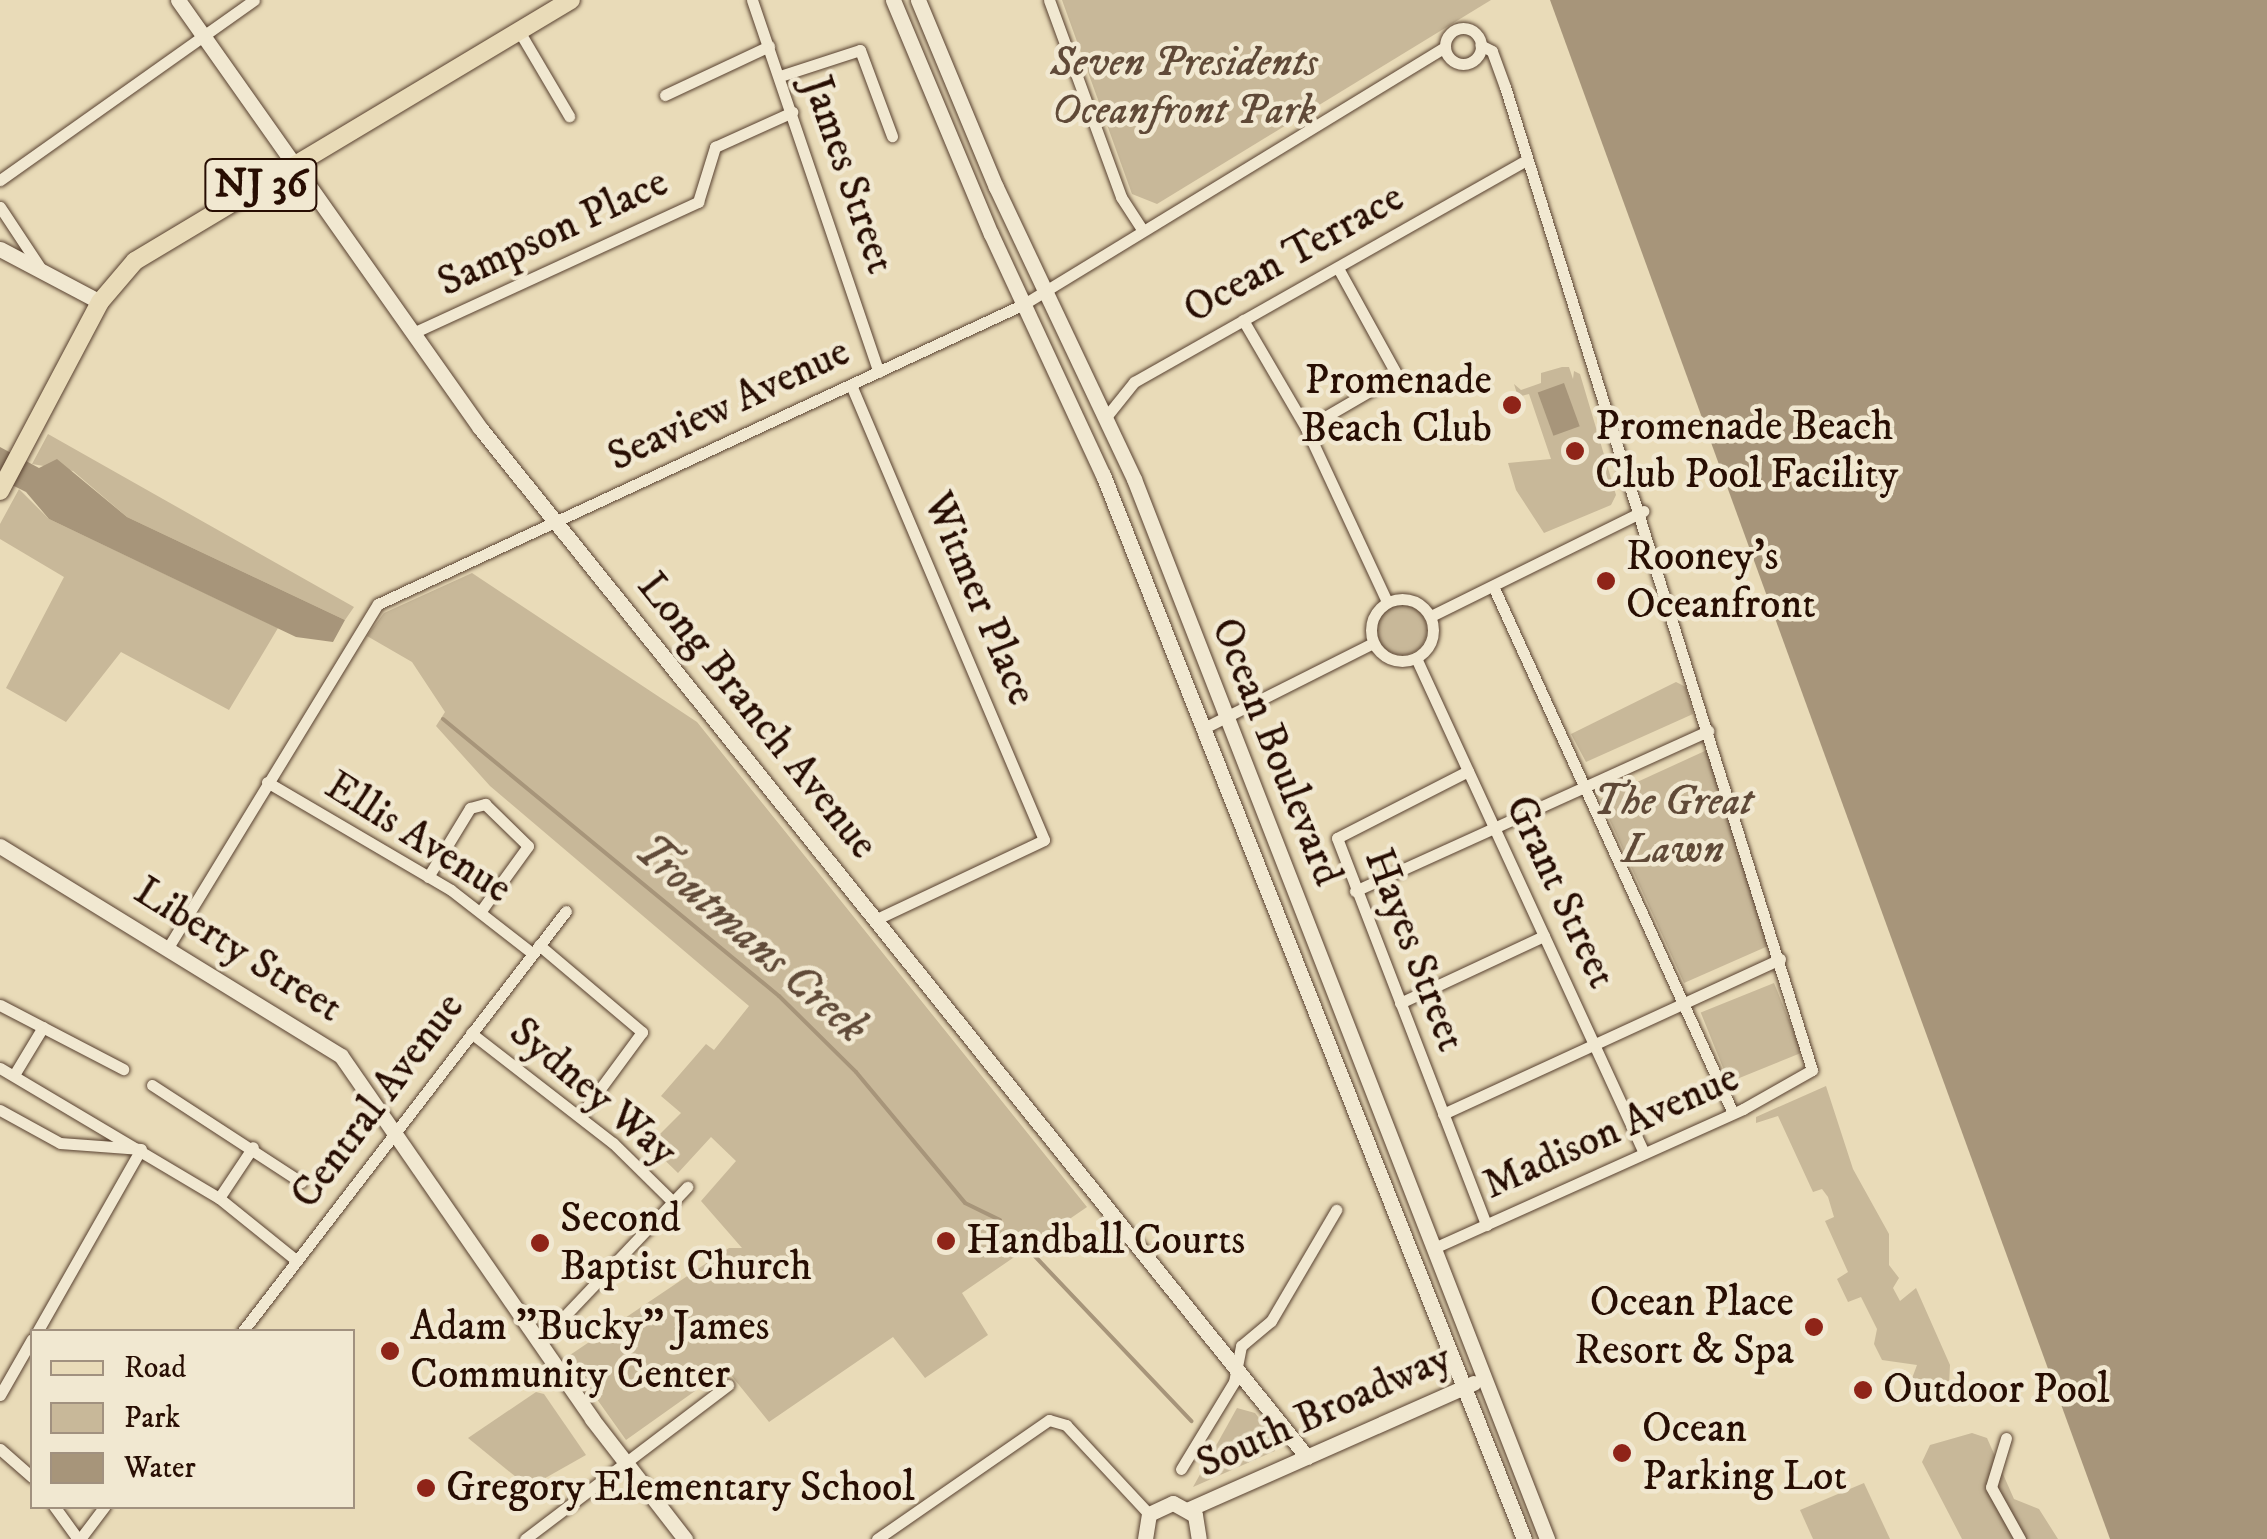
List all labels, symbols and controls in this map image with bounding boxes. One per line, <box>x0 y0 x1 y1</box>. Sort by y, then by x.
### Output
park label: Seven Presidents Oceanfront Park <box>1050 38 1318 136</box>
street label: James Street <box>791 70 905 280</box>
road number: NJ 36 <box>204 150 318 220</box>
street label: Sampson Place <box>430 158 676 308</box>
street label: Ocean Terrace <box>1175 173 1413 335</box>
street label: Seaview Avenue <box>600 327 858 483</box>
place label: Promenade Beach Club <box>1301 356 1492 454</box>
marker: Promenade Beach Club <box>1501 394 1523 416</box>
place label: Promenade Beach Club Pool Facility <box>1595 402 1898 501</box>
marker: Promenade Beach Club Pool Facility <box>1564 440 1586 462</box>
street label: Witmer Place <box>912 485 1046 713</box>
place label: Rooney's Oceanfront <box>1626 532 1816 630</box>
street label: Long Branch Avenue <box>626 563 888 869</box>
marker: Rooney's Oceanfront <box>1595 570 1617 592</box>
street label: Ocean Boulevard <box>1199 611 1353 893</box>
street label: Ellis Avenue <box>316 761 520 915</box>
park label: The Great Lawn <box>1593 777 1753 876</box>
street label: Grant Street <box>1494 788 1626 996</box>
water label: Troutmans Creek <box>622 824 878 1056</box>
street label: Hayes Street <box>1352 842 1476 1058</box>
street label: Liberty Street <box>125 866 351 1034</box>
street label: Central Avenue <box>281 983 475 1219</box>
street label: Sydney Way <box>499 1007 687 1177</box>
street label: Madison Avenue <box>1475 1053 1747 1211</box>
place label: Second Baptist Church <box>560 1194 812 1292</box>
place label: Handball Courts <box>966 1216 1245 1266</box>
marker: Handball Courts <box>935 1230 957 1252</box>
marker: Second Baptist Church <box>529 1232 551 1254</box>
place label: Ocean Place Resort & Spa <box>1574 1278 1794 1376</box>
place label: Adam "Bucky" James Community Center <box>410 1302 770 1400</box>
marker: Ocean Place Resort & Spa <box>1803 1316 1825 1338</box>
legend <box>30 1329 355 1509</box>
street label: South Broadway <box>1189 1333 1459 1489</box>
marker: Adam "Bucky" James Community Center <box>379 1340 401 1362</box>
text: Road <box>124 1350 186 1387</box>
place label: Outdoor Pool <box>1883 1365 2110 1415</box>
marker: Outdoor Pool <box>1852 1379 1874 1401</box>
text: Park <box>124 1400 180 1437</box>
place label: Ocean Parking Lot <box>1642 1404 1847 1502</box>
marker: Ocean Parking Lot <box>1611 1442 1633 1464</box>
text: Water <box>124 1450 196 1487</box>
place label: Gregory Elementary School <box>446 1463 915 1513</box>
marker: Gregory Elementary School <box>415 1477 437 1499</box>

